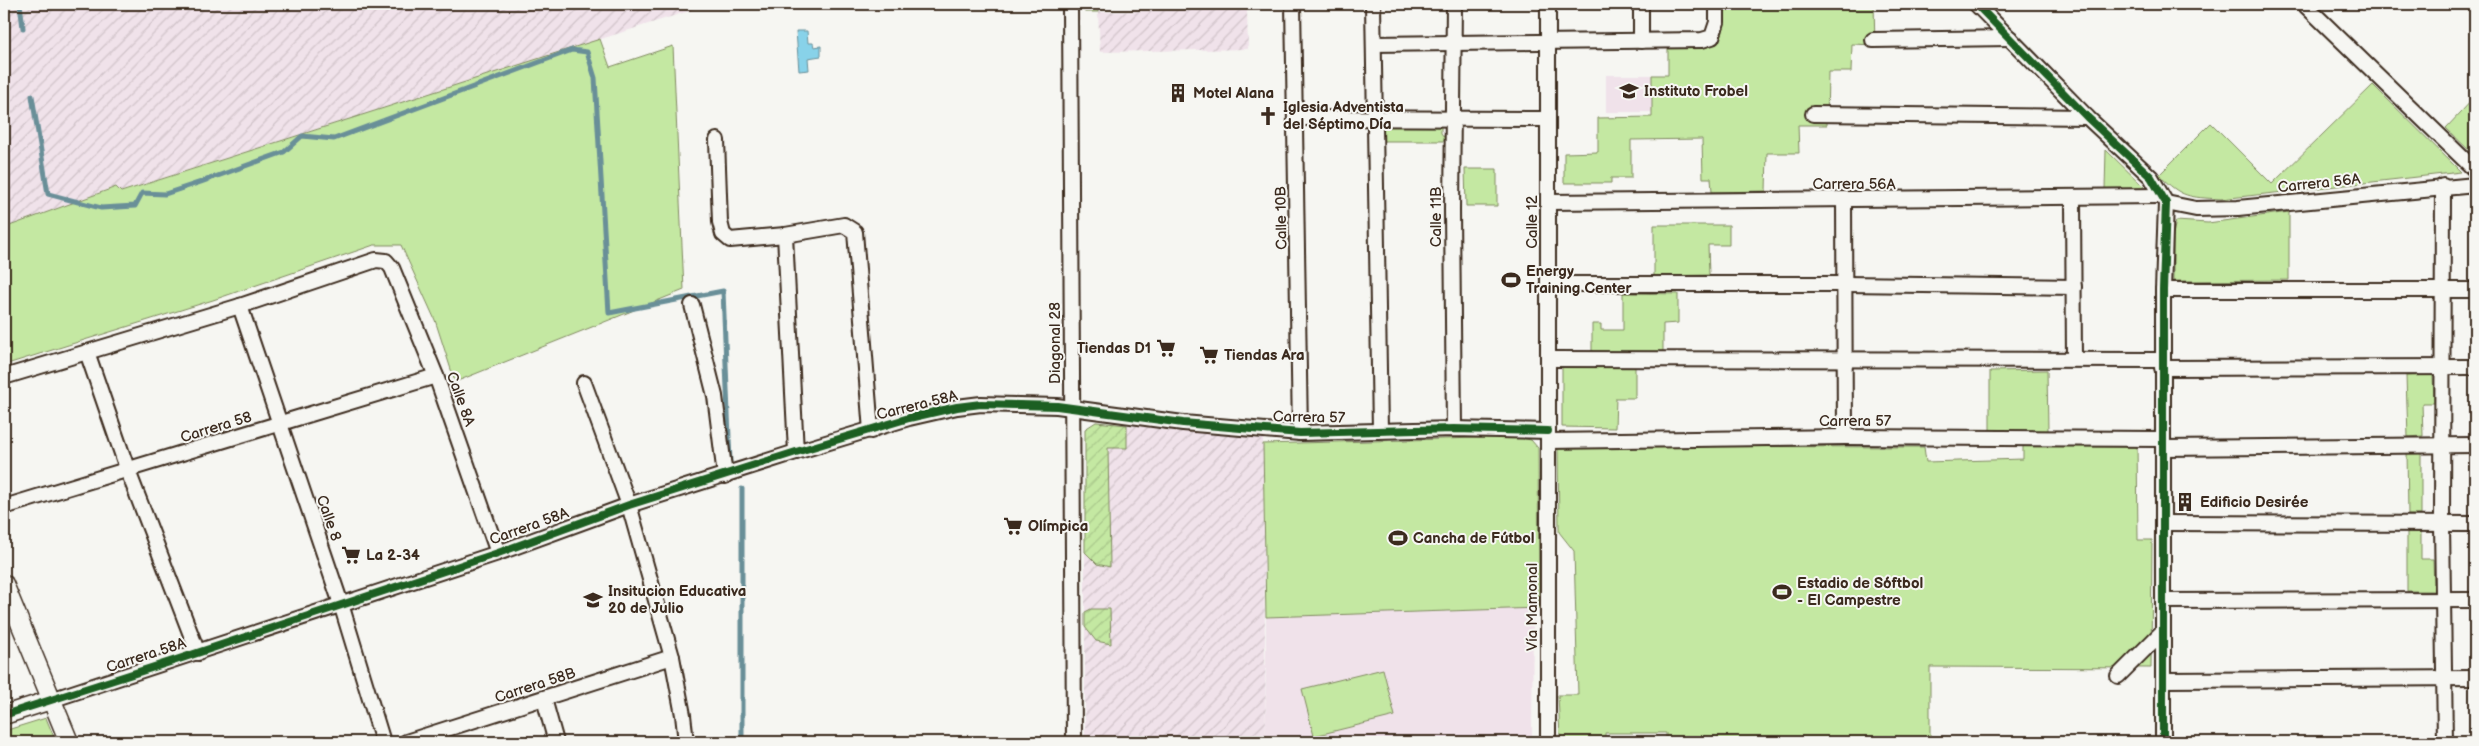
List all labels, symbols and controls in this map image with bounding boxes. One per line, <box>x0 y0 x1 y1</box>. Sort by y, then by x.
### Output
school or university icon: Instituto Frobel <box>1618 80 1640 102</box>
building icon: Motel Alana <box>1167 82 1189 104</box>
place label: Instituto Frobel <box>1644 82 1748 101</box>
place label: Motel Alana <box>1193 84 1274 103</box>
place label: Iglesia Adventista del Séptimo Día <box>1283 98 1404 134</box>
church icon: Iglesia Adventista del Séptimo Día <box>1257 105 1279 127</box>
street label: Carrera 56A <box>2277 170 2362 197</box>
street label: Carrera 56A <box>1812 175 1896 194</box>
street label: Calle 10B <box>1271 186 1292 250</box>
street label: Calle 11B <box>1427 187 1446 247</box>
street label: Calle 12 <box>1523 195 1542 249</box>
place label: Energy Training Center <box>1526 262 1632 298</box>
sports icon: Energy Training Center <box>1500 269 1522 291</box>
street label: Diagonal 28 <box>1046 302 1065 384</box>
supermarket icon: Tiendas D1 <box>1155 337 1177 359</box>
place label: Tiendas D1 <box>1077 339 1151 358</box>
supermarket icon: Tiendas Ara <box>1198 344 1220 366</box>
place label: Tiendas Ara <box>1224 346 1305 365</box>
street label: Calle 8A <box>442 369 479 430</box>
street label: Carrera 58A <box>875 386 960 425</box>
street label: Carrera 57 <box>1273 407 1346 428</box>
street label: Carrera 58 <box>178 408 254 447</box>
street label: Carrera 57 <box>1819 412 1892 431</box>
building icon: Edificio Desirée <box>2174 491 2196 513</box>
street label: Calle 8 <box>312 493 345 544</box>
place label: Edificio Desirée <box>2200 493 2309 512</box>
street label: Carrera 58A <box>487 503 572 550</box>
supermarket icon: Olímpica <box>1002 515 1024 537</box>
place label: Olímpica <box>1028 517 1088 536</box>
sports icon: Cancha de Fútbol <box>1387 527 1409 549</box>
place label: Cancha de Fútbol <box>1413 529 1535 548</box>
supermarket icon: La 2-34 <box>340 544 362 566</box>
place label: La 2-34 <box>366 546 420 565</box>
street label: Vía Mamonal <box>1523 563 1542 651</box>
place label: Estadio de Sóftbol - El Campestre <box>1797 574 1923 610</box>
sports icon: Estadio de Sóftbol - El Campestre <box>1771 581 1793 603</box>
place label: Insitucion Educativa 20 de Julio <box>608 582 746 618</box>
school or university icon: Insitucion Educativa 20 de Julio <box>582 589 604 611</box>
street label: Carrera 58A <box>104 633 189 677</box>
street label: Carrera 58B <box>492 663 578 707</box>

